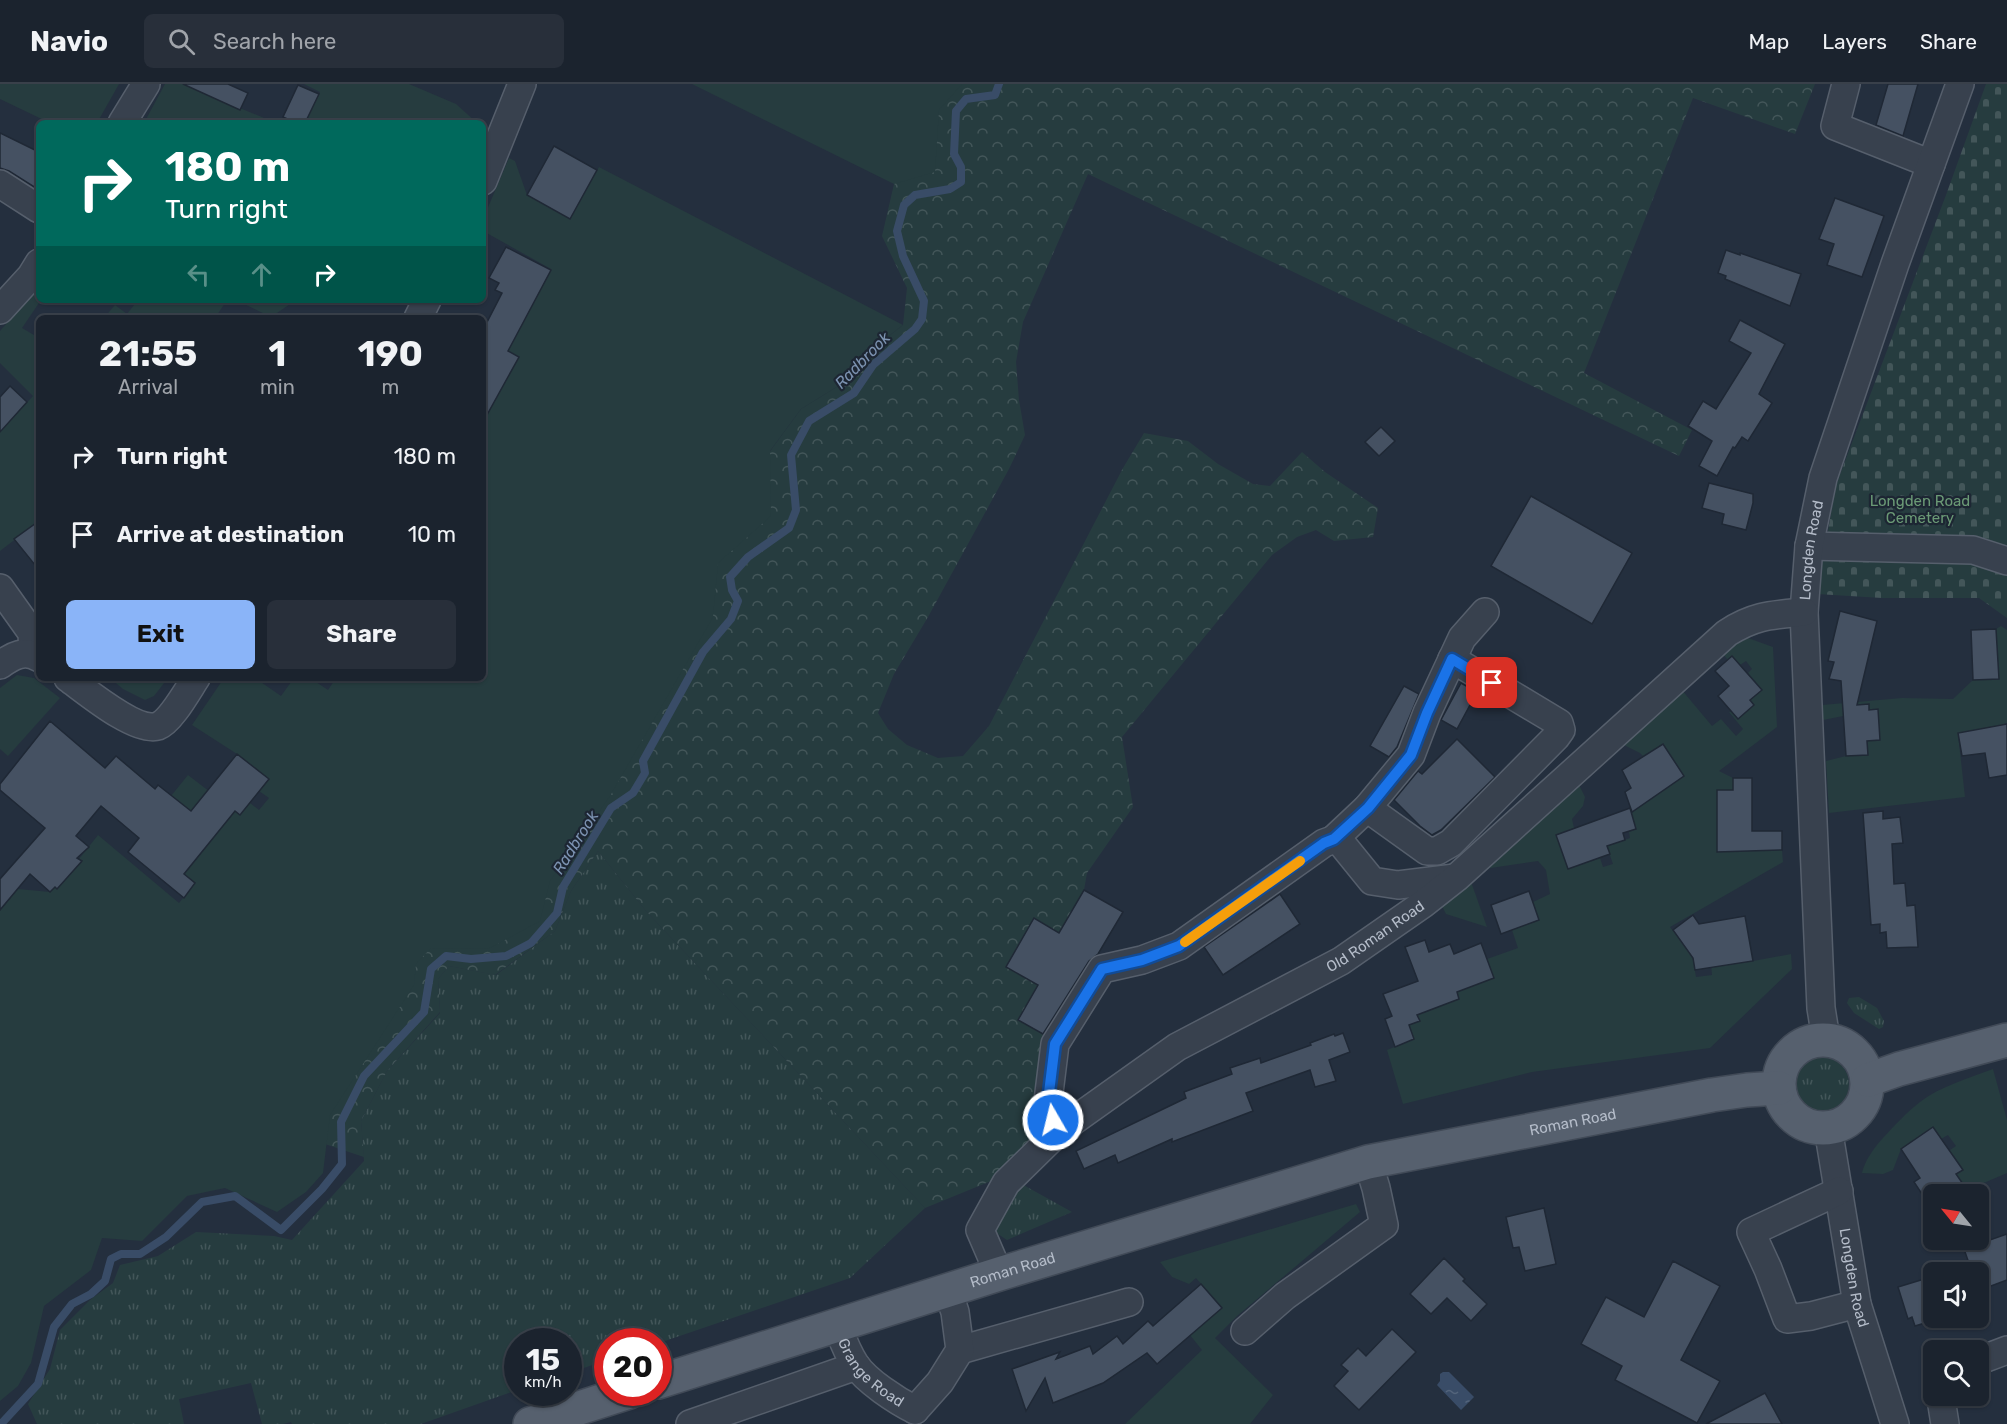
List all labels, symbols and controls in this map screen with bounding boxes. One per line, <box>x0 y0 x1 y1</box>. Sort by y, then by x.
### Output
search box <box>144 14 564 68</box>
text: Navio <box>30 25 108 58</box>
icon: search <box>165 25 198 58</box>
text: Search here <box>213 28 336 55</box>
text: Map <box>1748 29 1789 54</box>
text: Layers <box>1822 29 1887 54</box>
text: Share <box>1920 29 1977 54</box>
text: 180 m <box>165 142 290 192</box>
icon: right <box>66 144 144 222</box>
text: Turn right <box>165 193 288 225</box>
icon: left <box>182 258 215 291</box>
icon: ahead <box>245 258 278 291</box>
icon: right <box>308 258 341 291</box>
water label: Radbrook <box>831 328 895 393</box>
text: 21:55 <box>99 332 197 375</box>
text: 1 <box>268 332 286 375</box>
text: 190 <box>358 332 423 375</box>
text: Arrival <box>118 375 178 399</box>
text: min <box>260 375 295 399</box>
text: m <box>381 375 399 399</box>
icon: right <box>66 440 99 473</box>
text: Turn right <box>117 443 227 470</box>
text: 180 m <box>394 443 456 470</box>
park label: Longden Road Cemetery <box>1870 492 1970 527</box>
street label: Longden Road <box>1796 499 1827 601</box>
icon: arrive <box>66 518 99 551</box>
text: Arrive at destination <box>117 521 344 548</box>
text: 10 m <box>408 521 456 548</box>
button: Exit <box>66 600 255 669</box>
button: Share <box>267 600 456 669</box>
pin <box>1466 657 1517 708</box>
icon: arrive <box>1475 666 1508 699</box>
water label: Radbrook <box>548 806 603 878</box>
street label: Old Roman Road <box>1323 897 1428 976</box>
position arrow <box>1021 1088 1085 1152</box>
street label: Roman Road <box>1528 1105 1618 1139</box>
north arrow <box>1923 1184 1989 1250</box>
map controls <box>1923 1184 1989 1406</box>
street label: Longden Road <box>1836 1227 1873 1330</box>
street label: Roman Road <box>968 1248 1058 1292</box>
button: sound <box>1923 1262 1989 1328</box>
speed limit sign: 20 <box>594 1328 672 1406</box>
street label: Grange Road <box>834 1336 907 1411</box>
button: search <box>1923 1340 1989 1406</box>
text: 15 <box>526 1342 560 1378</box>
text: km/h <box>524 1373 562 1391</box>

